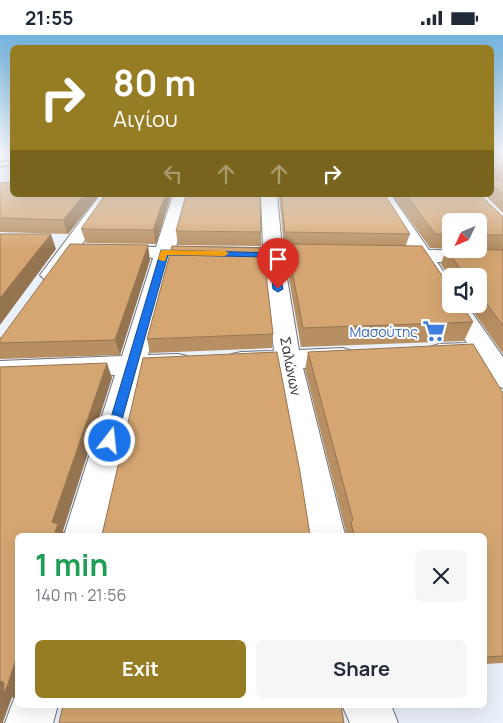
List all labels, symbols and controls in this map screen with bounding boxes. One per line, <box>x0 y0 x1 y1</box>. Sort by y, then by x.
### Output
text: 21:55 <box>25 5 73 31</box>
text: 80 m <box>113 59 196 107</box>
icon: right <box>30 65 95 130</box>
text: Αιγίου <box>113 104 178 134</box>
icon: left <box>159 160 187 188</box>
icon: ahead <box>212 160 240 188</box>
icon: ahead <box>265 160 293 188</box>
icon: right <box>318 160 346 188</box>
north arrow <box>442 213 488 257</box>
map controls <box>442 213 487 313</box>
pin <box>257 238 299 289</box>
icon: arrive <box>264 245 292 273</box>
button: sound <box>442 268 487 313</box>
supermarket icon: Μασούτης <box>421 318 447 344</box>
place label: Μασούτης <box>350 322 418 341</box>
street label: Σαλώνων <box>276 335 306 397</box>
position arrow <box>83 414 135 466</box>
text: 1 min <box>35 544 108 585</box>
button: close <box>415 550 467 602</box>
text: 140 m · 21:56 <box>35 584 127 606</box>
button: Exit <box>35 640 246 698</box>
button: Share <box>256 640 467 698</box>

